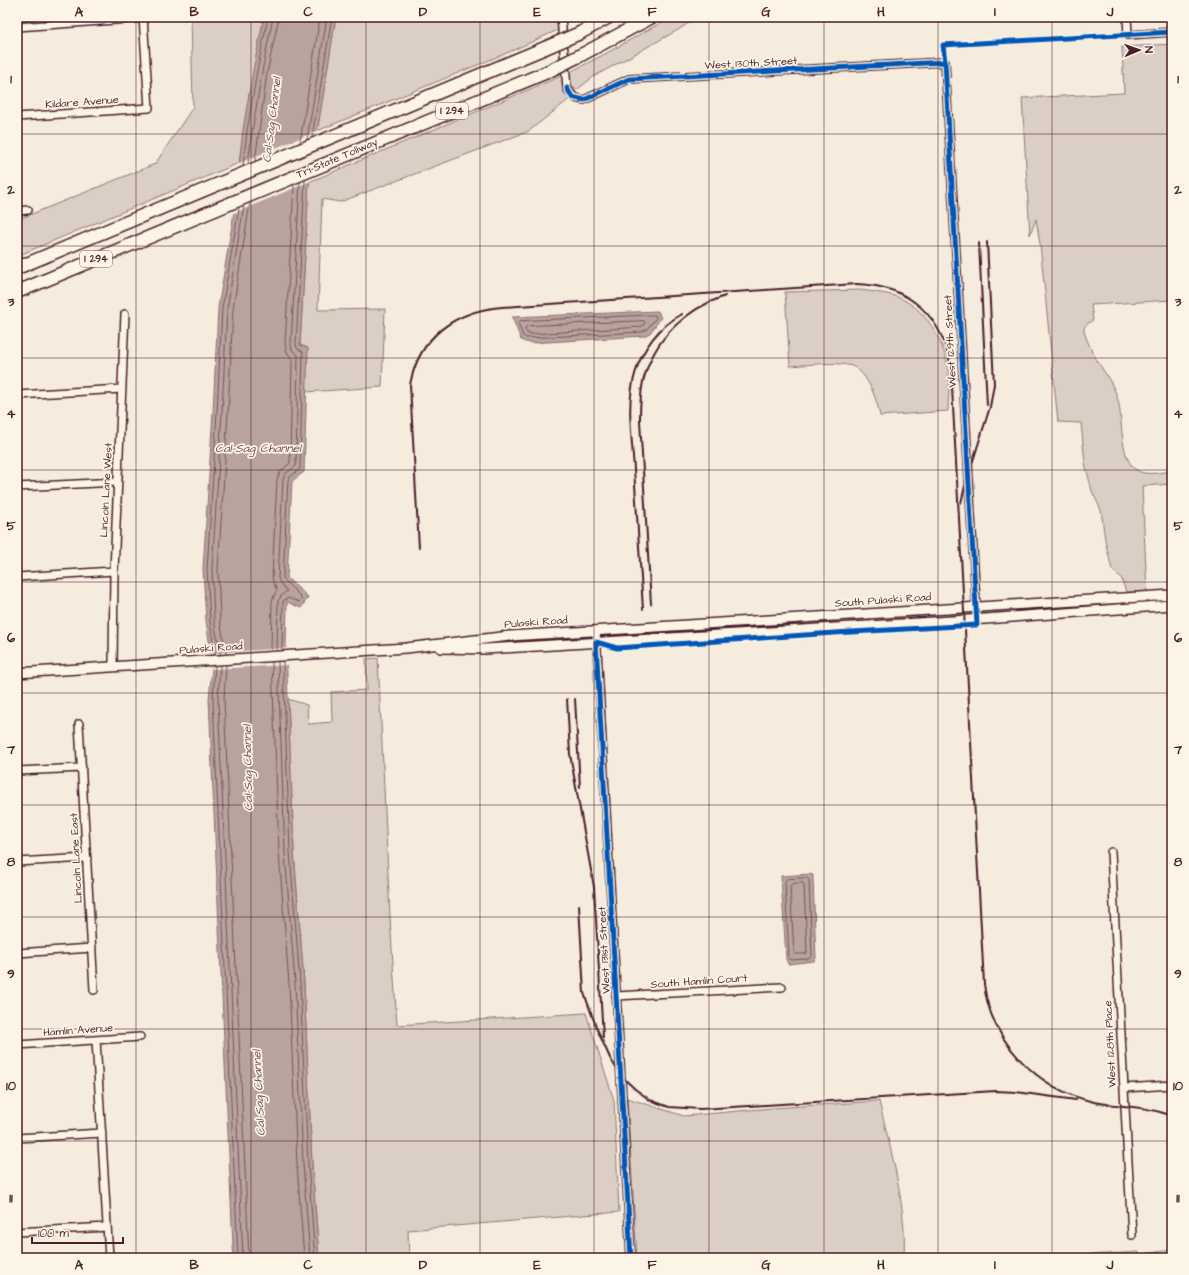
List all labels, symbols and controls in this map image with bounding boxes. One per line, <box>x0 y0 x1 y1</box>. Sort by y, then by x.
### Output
text: A <box>75 3 84 21</box>
text: B <box>189 3 199 21</box>
text: C <box>303 3 313 21</box>
text: D <box>419 3 428 21</box>
text: E <box>533 3 541 21</box>
text: F <box>647 3 657 21</box>
text: G <box>761 3 771 21</box>
text: H <box>877 3 885 21</box>
text: I <box>994 3 996 21</box>
text: J <box>1106 3 1114 21</box>
north arrow <box>1119 30 1159 70</box>
text: N <box>1141 46 1156 53</box>
street label: West 130th Street <box>704 53 798 73</box>
text: 1 <box>10 70 12 88</box>
text: 1 <box>1177 70 1179 88</box>
water label: Cal-Sag Channel <box>258 74 287 164</box>
street label: Kildare Avenue <box>45 92 119 112</box>
road number: I 294 <box>436 103 468 119</box>
street label: Tri-State Tollway <box>294 134 380 183</box>
text: 2 <box>6 181 15 199</box>
text: 2 <box>1173 181 1182 199</box>
road number: I 294 <box>80 251 112 267</box>
text: 3 <box>7 293 15 311</box>
text: 3 <box>1174 293 1182 311</box>
street label: West 129th Street <box>940 294 960 388</box>
text: 4 <box>7 405 16 423</box>
text: 4 <box>1174 405 1183 423</box>
water label: Cal-Sag Channel <box>215 440 303 458</box>
street label: Lincoln Lane West <box>96 442 116 538</box>
text: 5 <box>6 517 16 535</box>
text: 5 <box>1173 517 1183 535</box>
street label: South Pulaski Road <box>834 589 932 611</box>
street label: Pulaski Road <box>504 612 569 632</box>
text: 6 <box>7 629 16 647</box>
text: 6 <box>1174 629 1183 647</box>
street label: Pulaski Road <box>179 638 244 658</box>
water label: Cal-Sag Channel <box>239 723 258 811</box>
text: 7 <box>6 741 16 759</box>
text: 7 <box>1173 741 1183 759</box>
street label: Lincoln Lane East <box>66 812 86 904</box>
text: 8 <box>7 853 16 871</box>
text: 8 <box>1174 853 1183 871</box>
street label: West 131st Street <box>594 905 614 994</box>
text: 9 <box>7 965 15 983</box>
text: 9 <box>1174 965 1182 983</box>
street label: South Hamlin Court <box>650 970 749 992</box>
street label: West 128th Place <box>1100 1000 1120 1088</box>
street label: Hamlin Avenue <box>43 1020 113 1040</box>
water label: Cal-Sag Channel <box>248 1047 271 1136</box>
text: 10 <box>6 1077 17 1095</box>
text: 10 <box>1173 1077 1184 1095</box>
text: 11 <box>9 1189 13 1207</box>
text: 11 <box>1176 1189 1180 1207</box>
scale bar <box>32 1219 123 1245</box>
text: 100 m <box>38 1225 69 1242</box>
text: A <box>75 1256 84 1274</box>
text: B <box>189 1256 199 1274</box>
text: C <box>303 1256 313 1274</box>
text: D <box>419 1256 428 1274</box>
text: E <box>533 1256 541 1274</box>
text: F <box>647 1256 657 1274</box>
text: G <box>761 1256 771 1274</box>
text: H <box>877 1256 885 1274</box>
text: I <box>994 1256 996 1274</box>
text: J <box>1106 1256 1114 1274</box>

